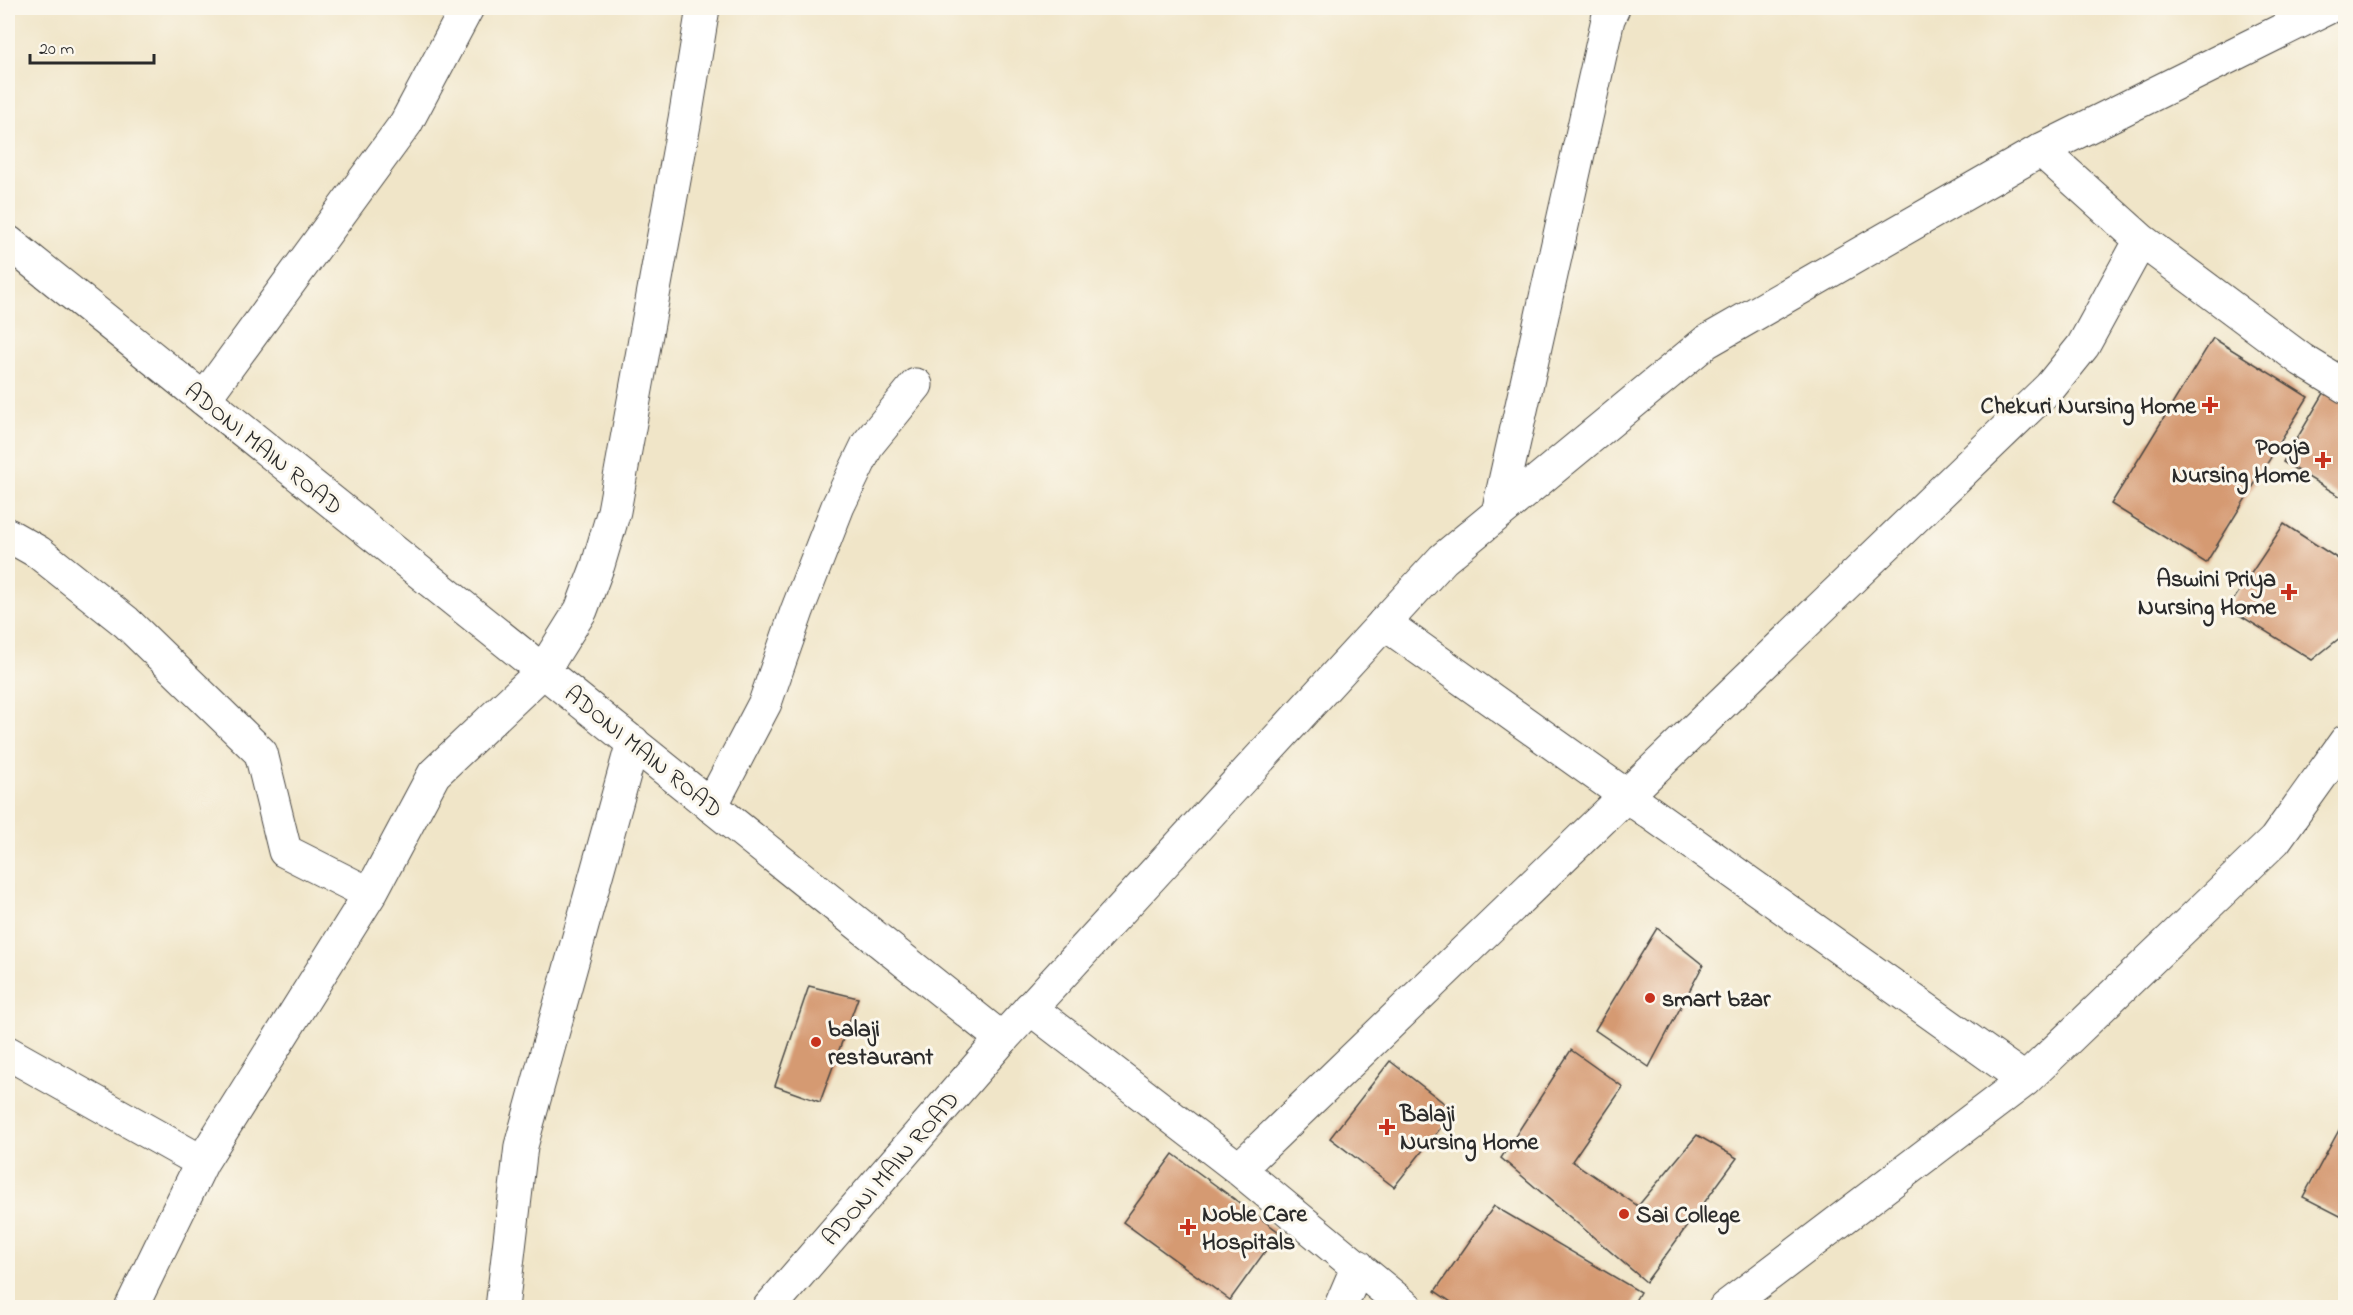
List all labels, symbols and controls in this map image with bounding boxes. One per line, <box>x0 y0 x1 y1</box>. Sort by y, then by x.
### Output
scale bar <box>30 27 154 65</box>
text: 20 m <box>39 37 74 63</box>
street label: ADONI MAIN ROAD <box>176 375 349 525</box>
place label: Chekuri Nursing Home <box>1980 390 2197 426</box>
marker: Chekuri Nursing Home <box>2201 396 2219 414</box>
place label: Pooja Nursing Home <box>2172 431 2311 495</box>
marker: Pooja Nursing Home <box>2314 451 2332 469</box>
place label: Aswini Priya Nursing Home <box>2138 563 2277 627</box>
marker: Aswini Priya Nursing Home <box>2280 583 2298 601</box>
street label: ADONI MAIN ROAD <box>556 678 729 828</box>
place label: smart bzar <box>1662 983 1771 1018</box>
marker: smart bzar <box>1643 991 1657 1005</box>
place label: balaji restaurant <box>828 1013 934 1076</box>
marker: balaji restaurant <box>809 1035 823 1049</box>
street label: ADONI MAIN ROAD <box>815 1085 969 1255</box>
place label: Balaji Nursing Home <box>1399 1098 1540 1162</box>
marker: Balaji Nursing Home <box>1378 1118 1396 1136</box>
place label: Noble Care Hospitals <box>1202 1198 1308 1261</box>
place label: Sai College <box>1636 1199 1741 1235</box>
marker: Sai College <box>1617 1207 1631 1221</box>
marker: Noble Care Hospitals <box>1179 1218 1197 1236</box>

